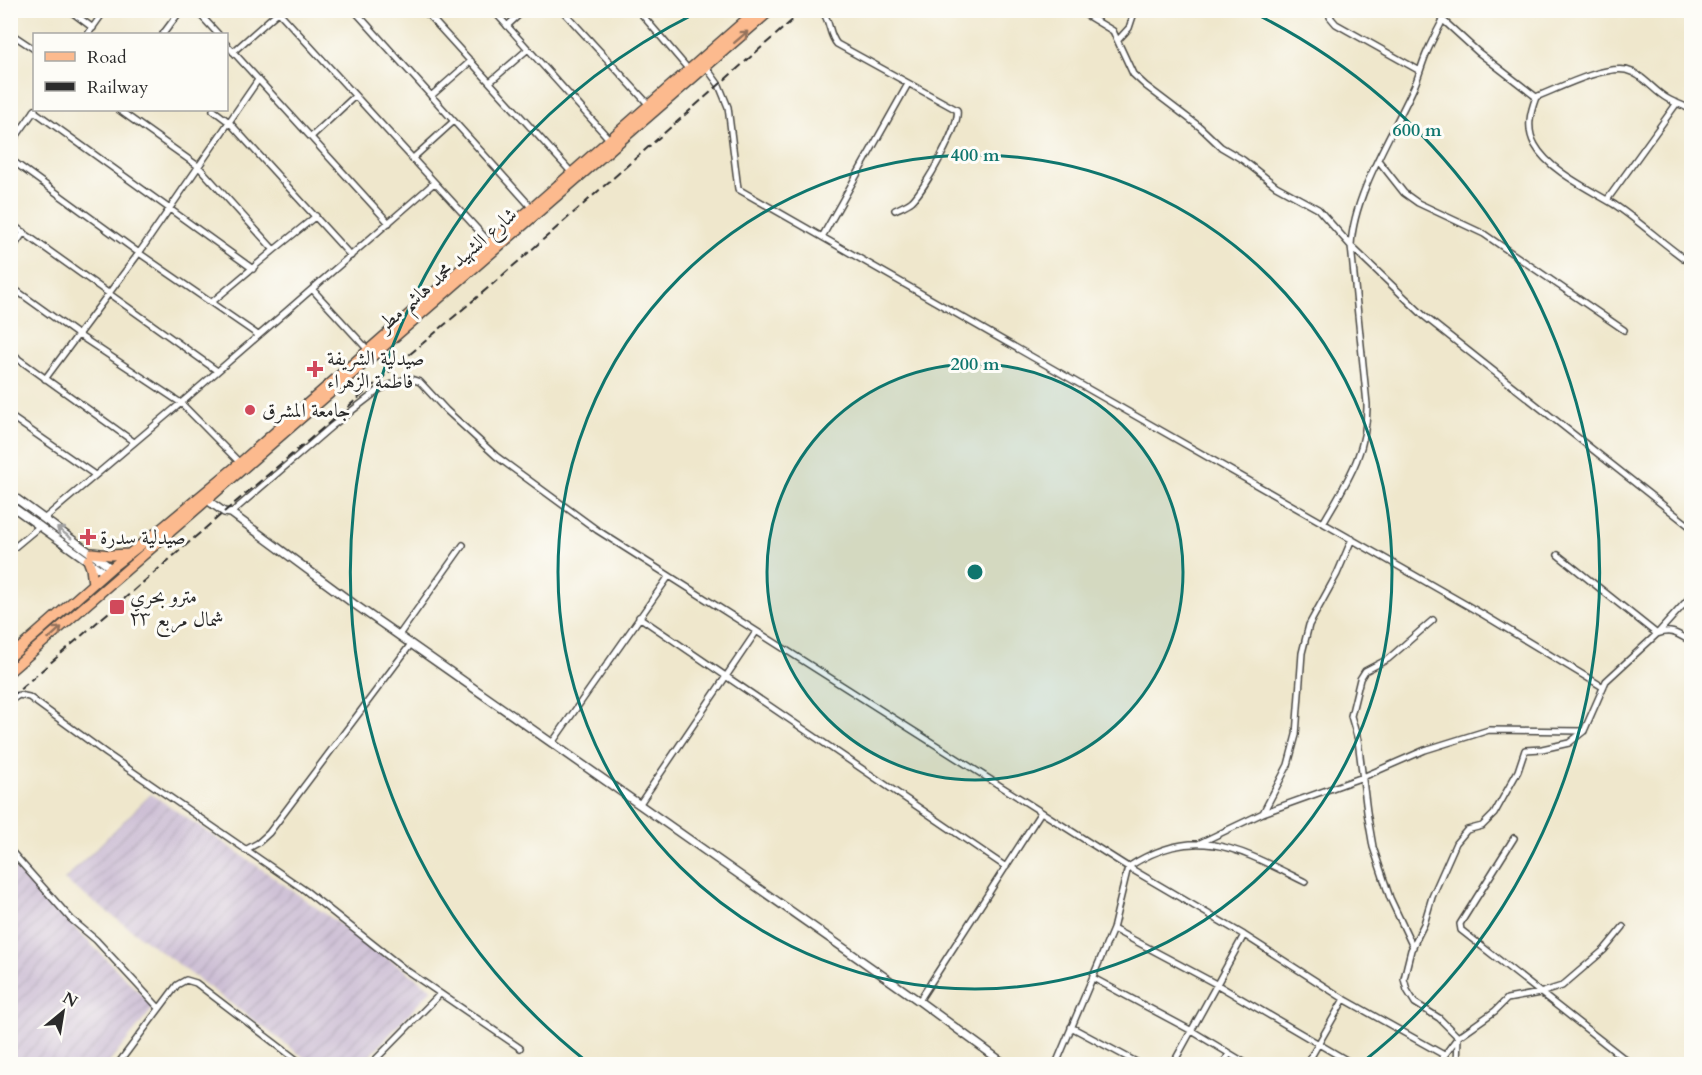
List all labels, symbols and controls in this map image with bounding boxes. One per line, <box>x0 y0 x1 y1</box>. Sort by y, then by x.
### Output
one-way arrow <box>733 30 748 44</box>
legend <box>33 33 228 111</box>
text: Road <box>87 45 127 70</box>
text: Railway <box>87 75 149 100</box>
text: 600 m <box>1392 118 1442 143</box>
text: 400 m <box>950 143 1000 168</box>
street label: شارع الشهيد محمد هاشم مطر <box>370 201 527 343</box>
place label: صيدلية الشريفة فاطمة الزهراء <box>327 345 424 395</box>
text: 200 m <box>950 352 1000 377</box>
marker: صيدلية الشريفة فاطمة الزهراء <box>308 362 322 376</box>
place label: جامعة المشرق <box>262 397 351 424</box>
marker: جامعة المشرق <box>243 403 257 417</box>
place label: صيدلية سدرة <box>100 524 186 551</box>
one-way arrow <box>57 527 73 539</box>
marker: صيدلية سدرة <box>81 530 95 544</box>
centre of rings <box>965 562 985 582</box>
place label: مترو بحري شمال مربع ٢٣ <box>130 583 224 637</box>
marker: مترو بحري شمال مربع ٢٣ <box>108 598 126 616</box>
one-way arrow <box>47 626 62 640</box>
north arrow <box>33 982 93 1042</box>
text: N <box>58 987 82 1013</box>

